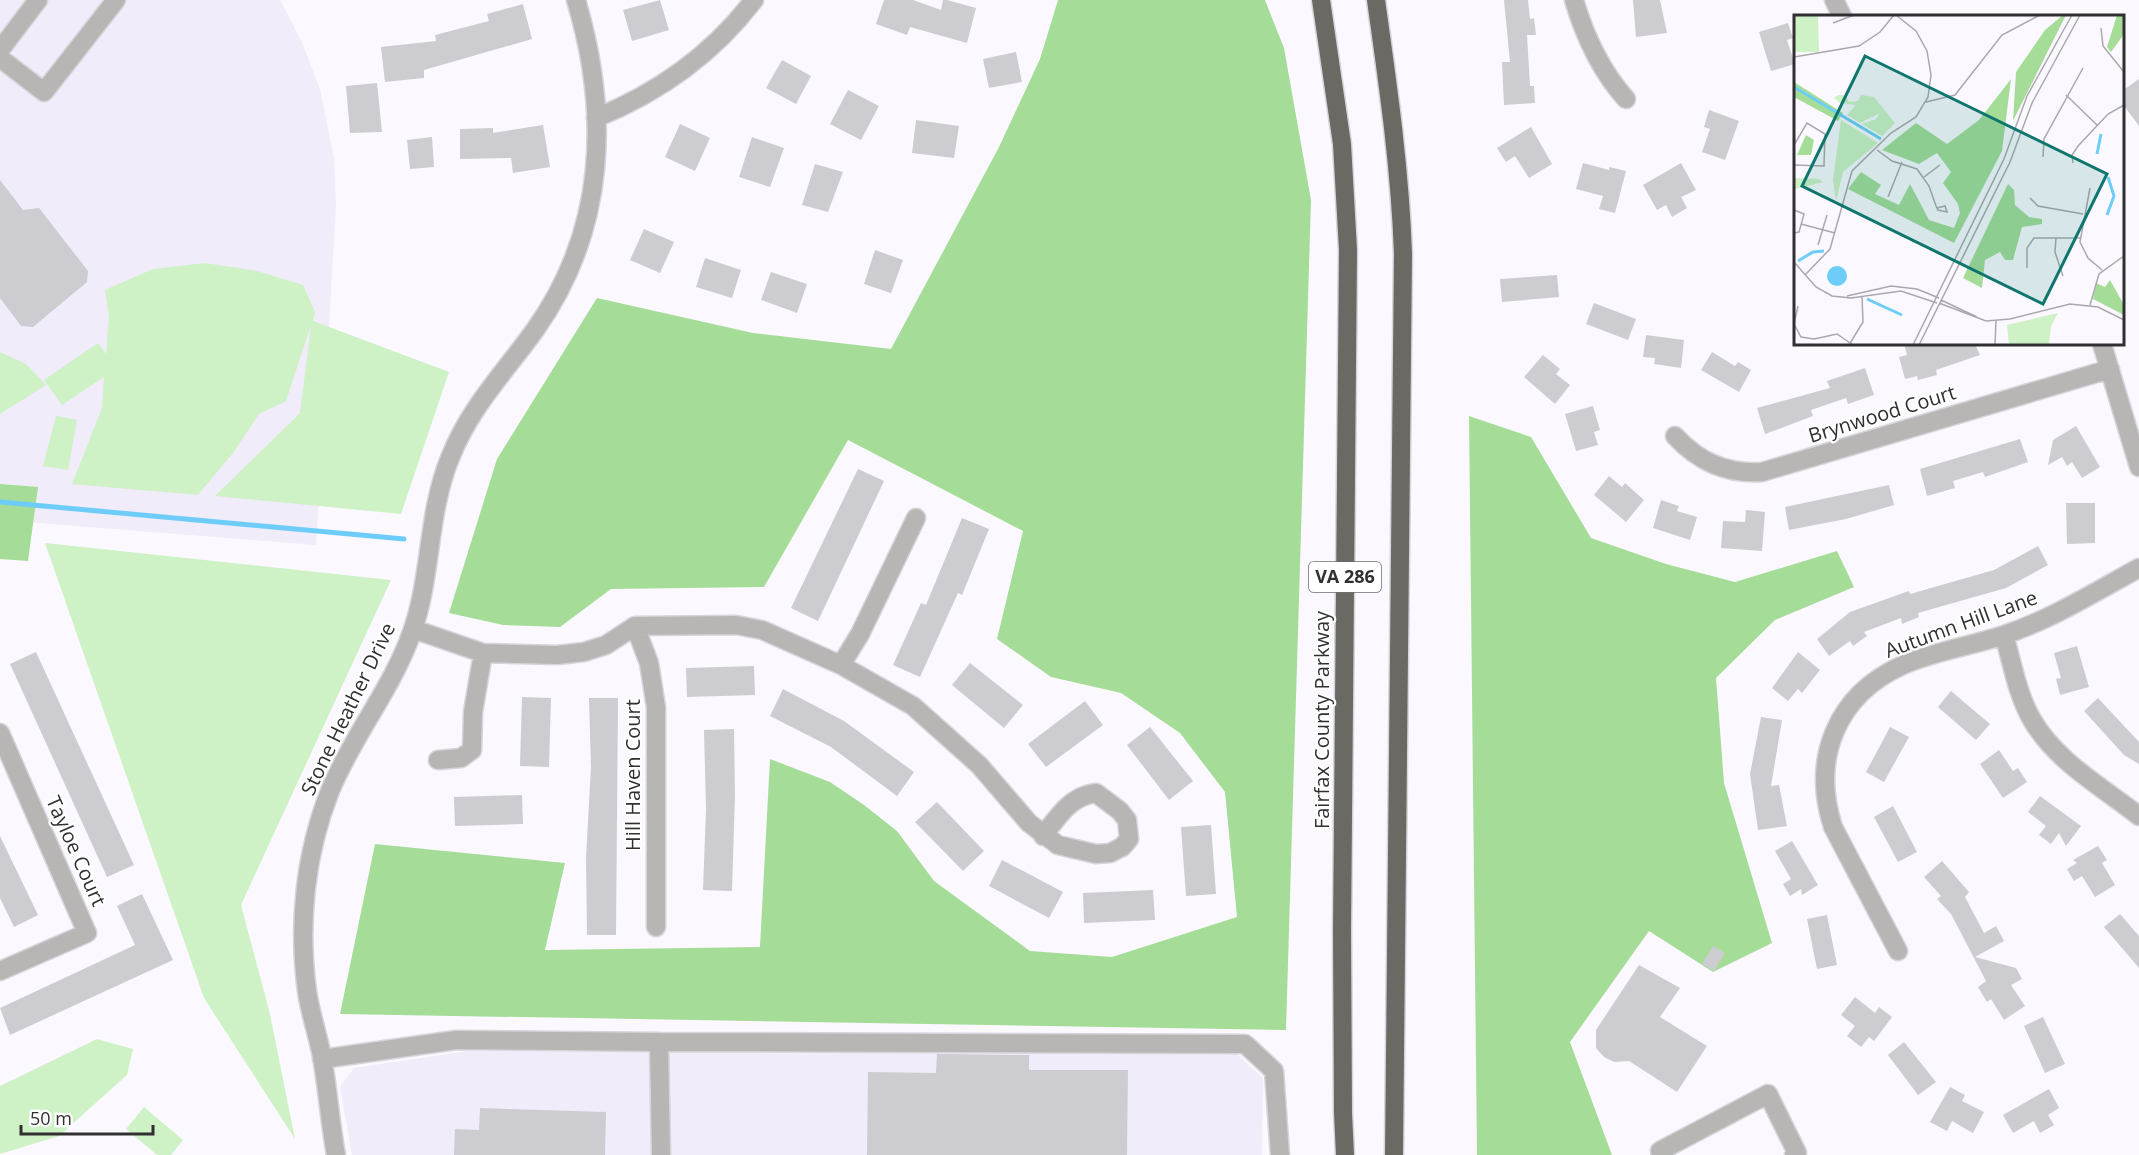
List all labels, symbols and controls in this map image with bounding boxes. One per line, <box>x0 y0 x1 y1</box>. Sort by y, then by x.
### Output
inset map <box>1794 15 2124 345</box>
street label: Brynwood Court <box>1805 378 1959 449</box>
road number: VA 286 <box>1309 562 1381 592</box>
street label: Autumn Hill Lane <box>1881 583 2041 664</box>
street label: Fairfax County Parkway <box>1308 610 1335 829</box>
street label: Stone Heather Drive <box>294 618 401 800</box>
street label: Hill Haven Court <box>619 699 646 851</box>
street label: Tayloe Court <box>40 791 113 910</box>
scale bar <box>21 1098 153 1136</box>
text: 50 m <box>30 1106 72 1130</box>

